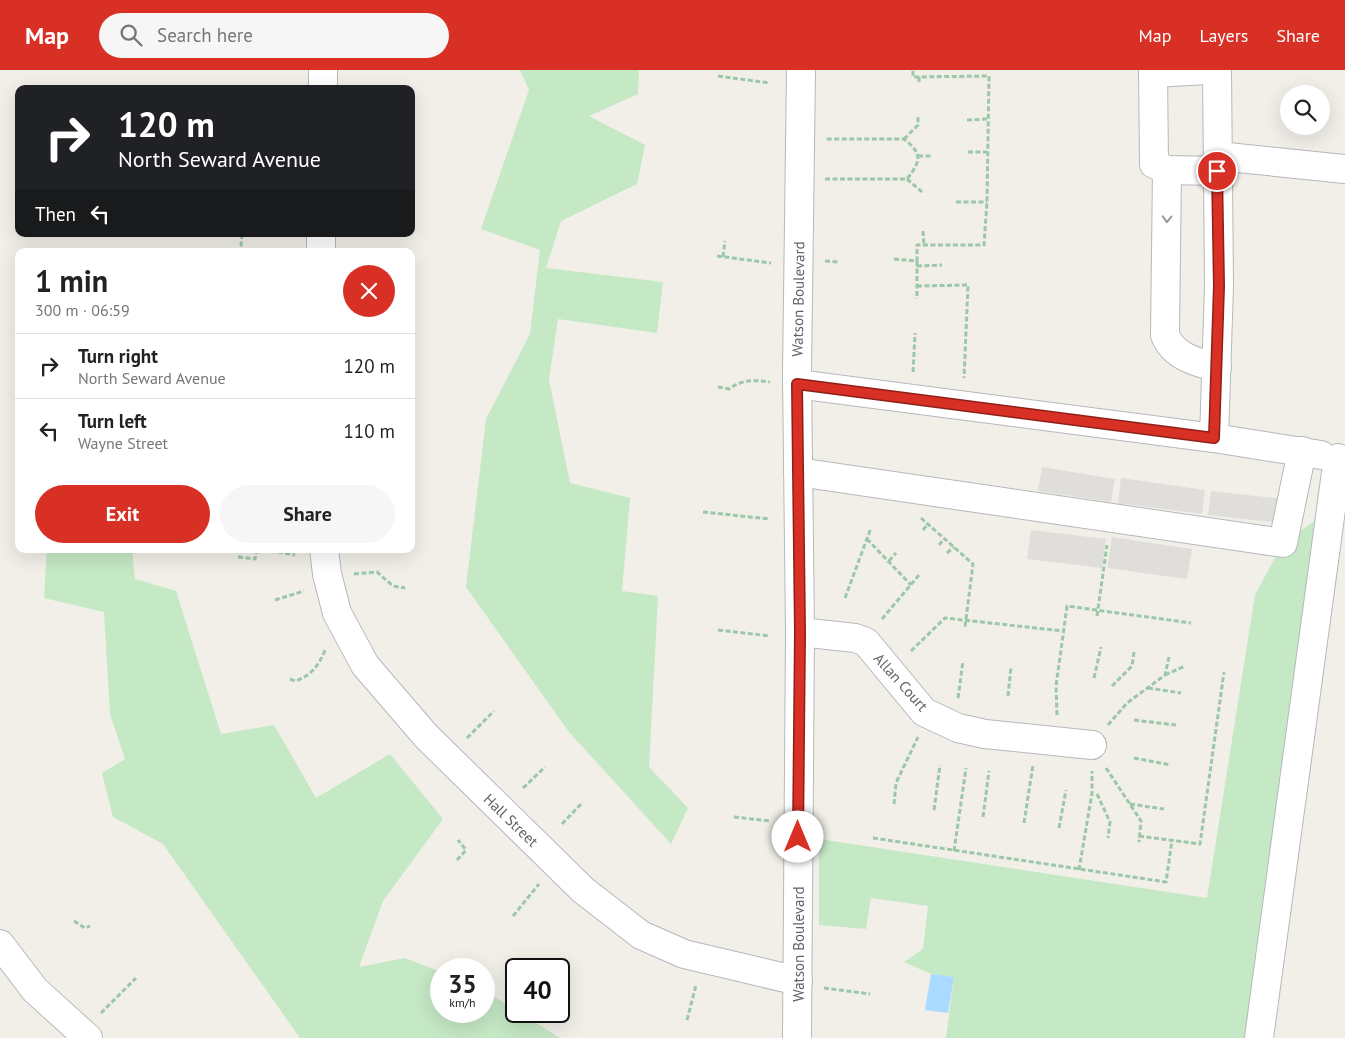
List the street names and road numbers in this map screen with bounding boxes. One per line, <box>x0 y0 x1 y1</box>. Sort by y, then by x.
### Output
street label: Watson Boulevard <box>787 241 809 357</box>
street label: Allan Court <box>870 649 932 715</box>
street label: Hall Street <box>480 789 542 851</box>
street label: Watson Boulevard <box>789 886 808 1002</box>

